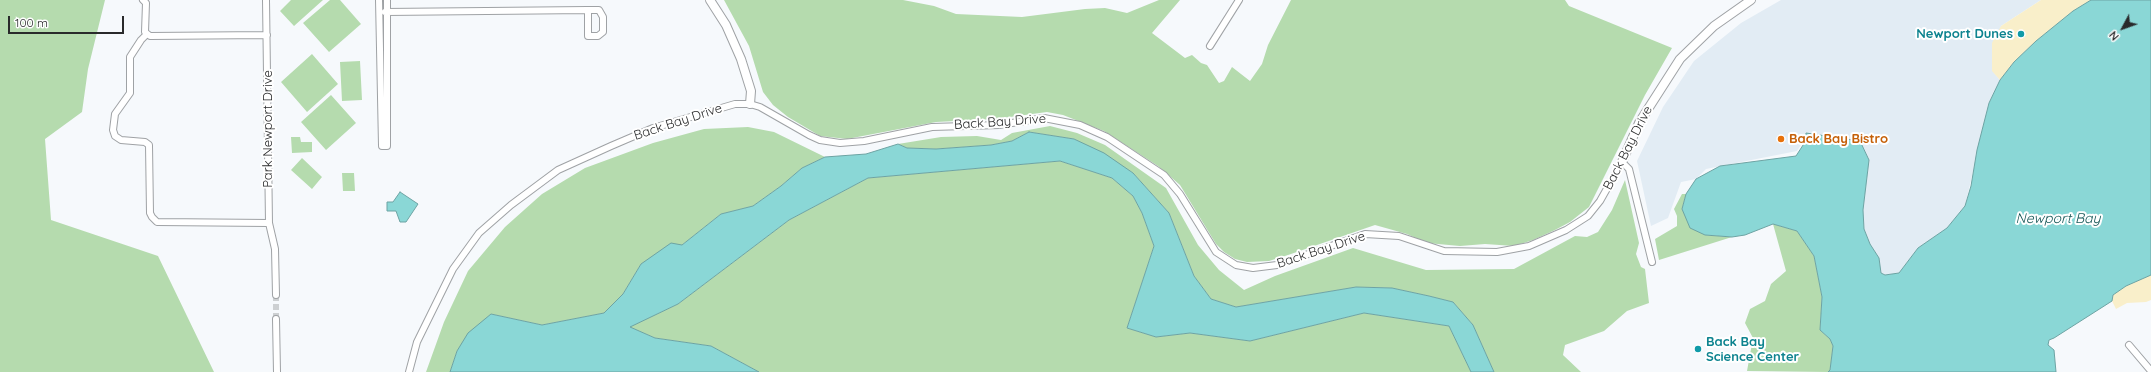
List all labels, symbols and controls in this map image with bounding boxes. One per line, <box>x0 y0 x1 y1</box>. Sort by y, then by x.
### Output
scale bar <box>10 8 126 34</box>
north arrow <box>2103 8 2143 48</box>
text: 100 m <box>15 15 48 30</box>
place label: Newport Dunes <box>1916 26 2013 42</box>
text: N <box>2106 28 2122 44</box>
marker: Newport Dunes <box>2016 29 2026 39</box>
street label: Park Newport Drive <box>260 70 276 188</box>
street label: Back Bay Drive <box>632 100 724 144</box>
street label: Back Bay Drive <box>1600 103 1656 193</box>
street label: Back Bay Drive <box>953 111 1047 133</box>
place label: Back Bay Bistro <box>1789 131 1888 147</box>
marker: Back Bay Bistro <box>1776 134 1786 144</box>
water label: Newport Bay <box>2015 211 2101 227</box>
street label: Back Bay Drive <box>1275 228 1367 272</box>
place label: Back Bay Science Center <box>1706 334 1799 365</box>
marker: Back Bay Science Center <box>1693 344 1703 354</box>

